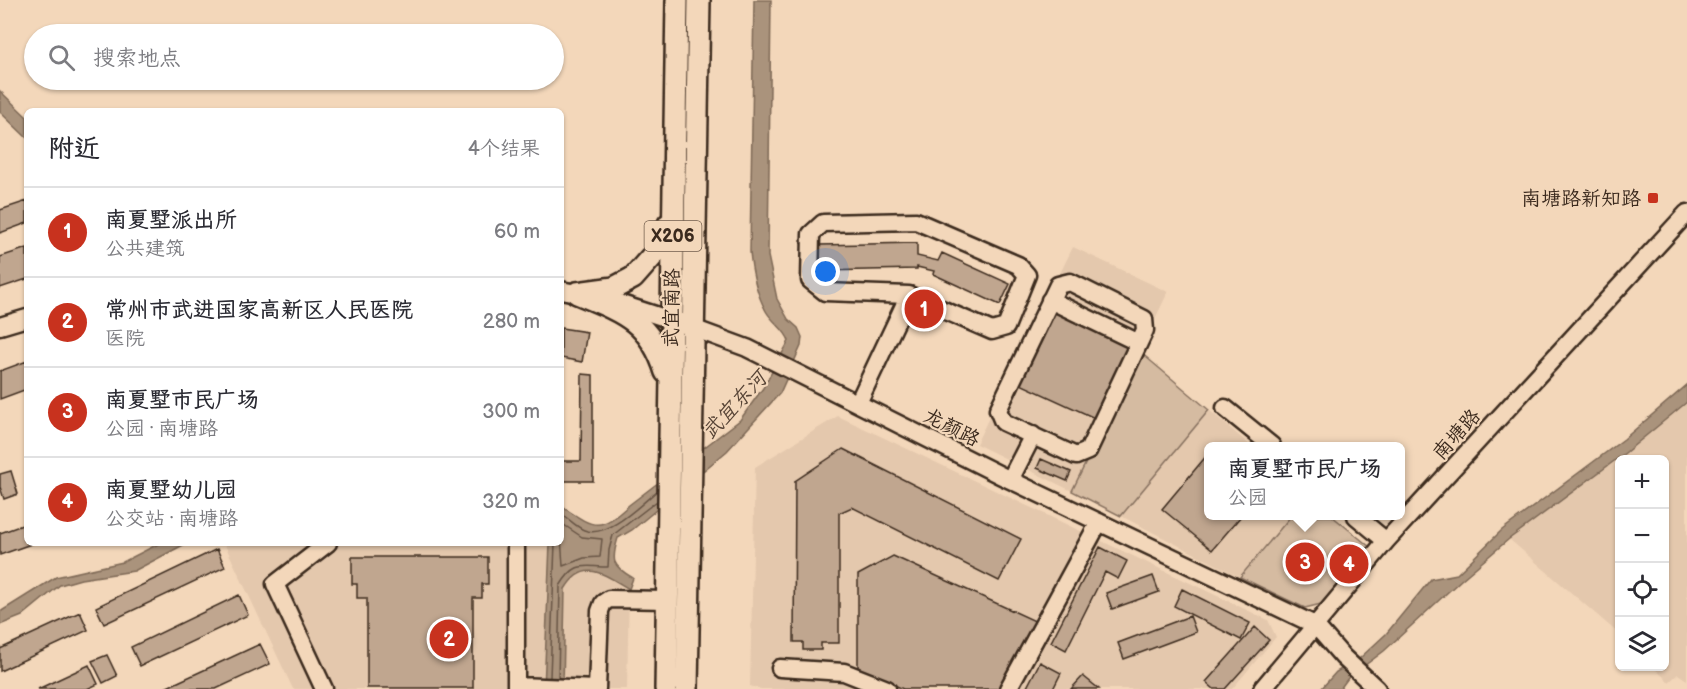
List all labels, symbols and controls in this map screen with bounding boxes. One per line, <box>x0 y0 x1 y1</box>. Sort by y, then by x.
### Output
search box <box>24 24 564 90</box>
icon: search <box>45 41 78 74</box>
text: 搜索地点 <box>93 45 181 72</box>
text: 附近 <box>48 134 100 165</box>
text: 4个结果 <box>468 137 540 161</box>
place label: 南塘路新知路 <box>1521 187 1642 211</box>
marker: 南塘路新知路 <box>1646 191 1660 205</box>
text: 南夏墅派出所 <box>105 207 237 234</box>
text: 1 <box>63 220 72 244</box>
text: 60 m <box>494 220 540 244</box>
road number: X206 <box>644 221 702 251</box>
text: 公共建筑 <box>105 237 185 261</box>
your location <box>811 257 840 286</box>
street label: 武宜南路 <box>659 267 685 348</box>
pin: 1 <box>904 286 944 332</box>
text: 常州市武进国家高新区人民医院 <box>105 297 413 324</box>
text: 2 <box>62 310 73 334</box>
text: 280 m <box>483 310 540 334</box>
text: 医院 <box>105 327 145 351</box>
water label: 武宜东河 <box>697 364 774 445</box>
text: 南夏墅市民广场 <box>105 387 259 414</box>
text: 3 <box>62 400 73 424</box>
text: 300 m <box>482 400 540 424</box>
street label: 龙颜路 <box>919 404 985 453</box>
street label: 南塘路 <box>1428 404 1486 465</box>
text: 公园 · 南塘路 <box>105 417 218 441</box>
popup <box>1204 442 1405 520</box>
map controls <box>1615 455 1669 671</box>
button: + <box>1615 455 1669 509</box>
text: 南夏墅市民广场 <box>1227 456 1382 483</box>
text: 南夏墅幼儿园 <box>105 477 237 504</box>
text: 公园 <box>1227 486 1267 510</box>
text: 4 <box>62 490 73 514</box>
text: 320 m <box>482 490 540 514</box>
text: 公交站 · 南塘路 <box>105 507 238 531</box>
button: − <box>1615 509 1669 563</box>
pin: 3 <box>1286 540 1324 584</box>
pin: 4 <box>1330 542 1368 586</box>
button: locate <box>1615 563 1669 617</box>
pin: 2 <box>430 616 468 662</box>
button: layers <box>1615 617 1669 671</box>

